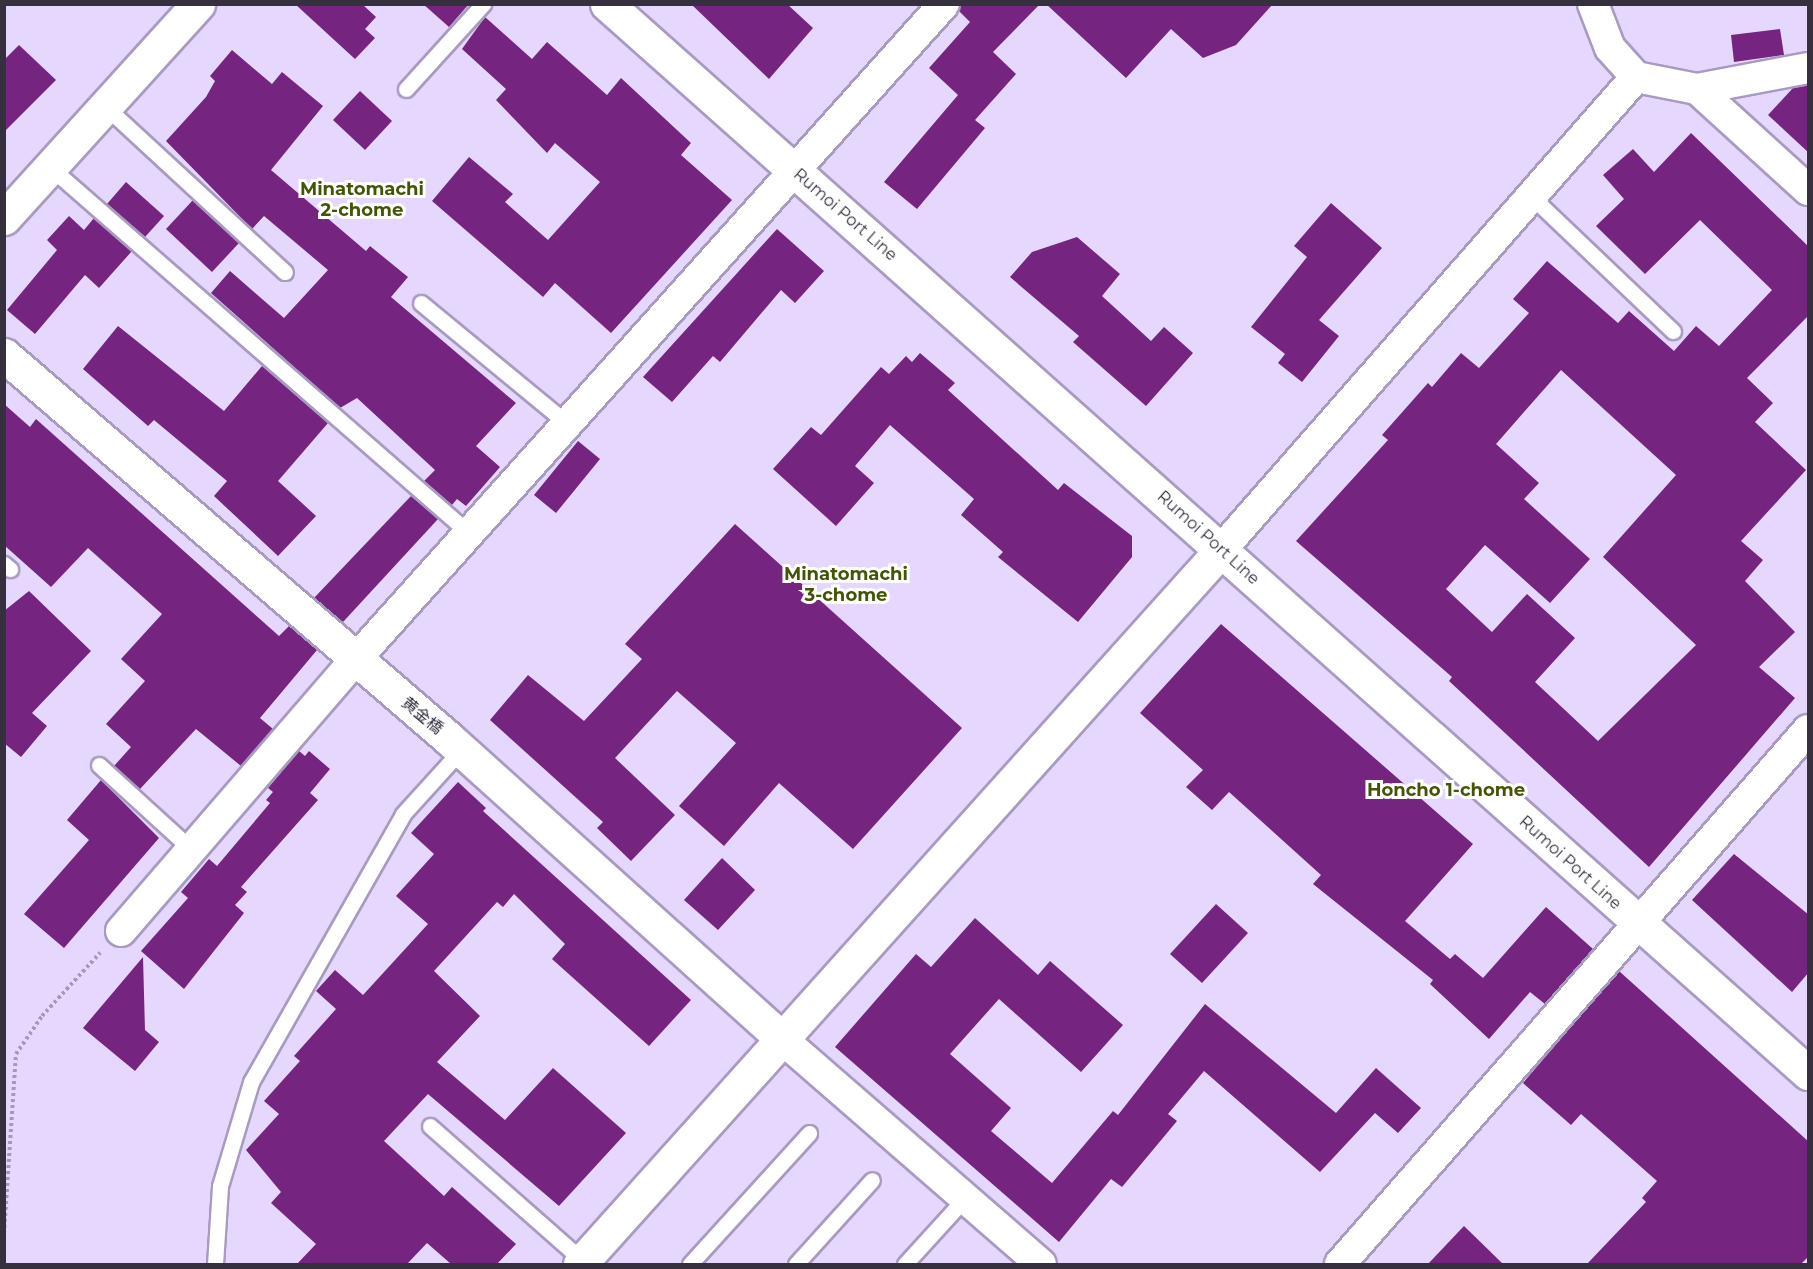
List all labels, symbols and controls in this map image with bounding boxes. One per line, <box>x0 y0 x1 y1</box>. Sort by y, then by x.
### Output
street label: Rumoi Port Line <box>789 165 901 265</box>
district label: Minatomachi 2-chome <box>300 179 424 222</box>
street label: Rumoi Port Line <box>1153 487 1263 589</box>
district label: Minatomachi 3-chome <box>784 564 908 606</box>
street label: 黄金橋 <box>397 693 447 739</box>
district label: Honcho 1-chome <box>1367 779 1525 801</box>
street label: Rumoi Port Line <box>1515 812 1625 914</box>

